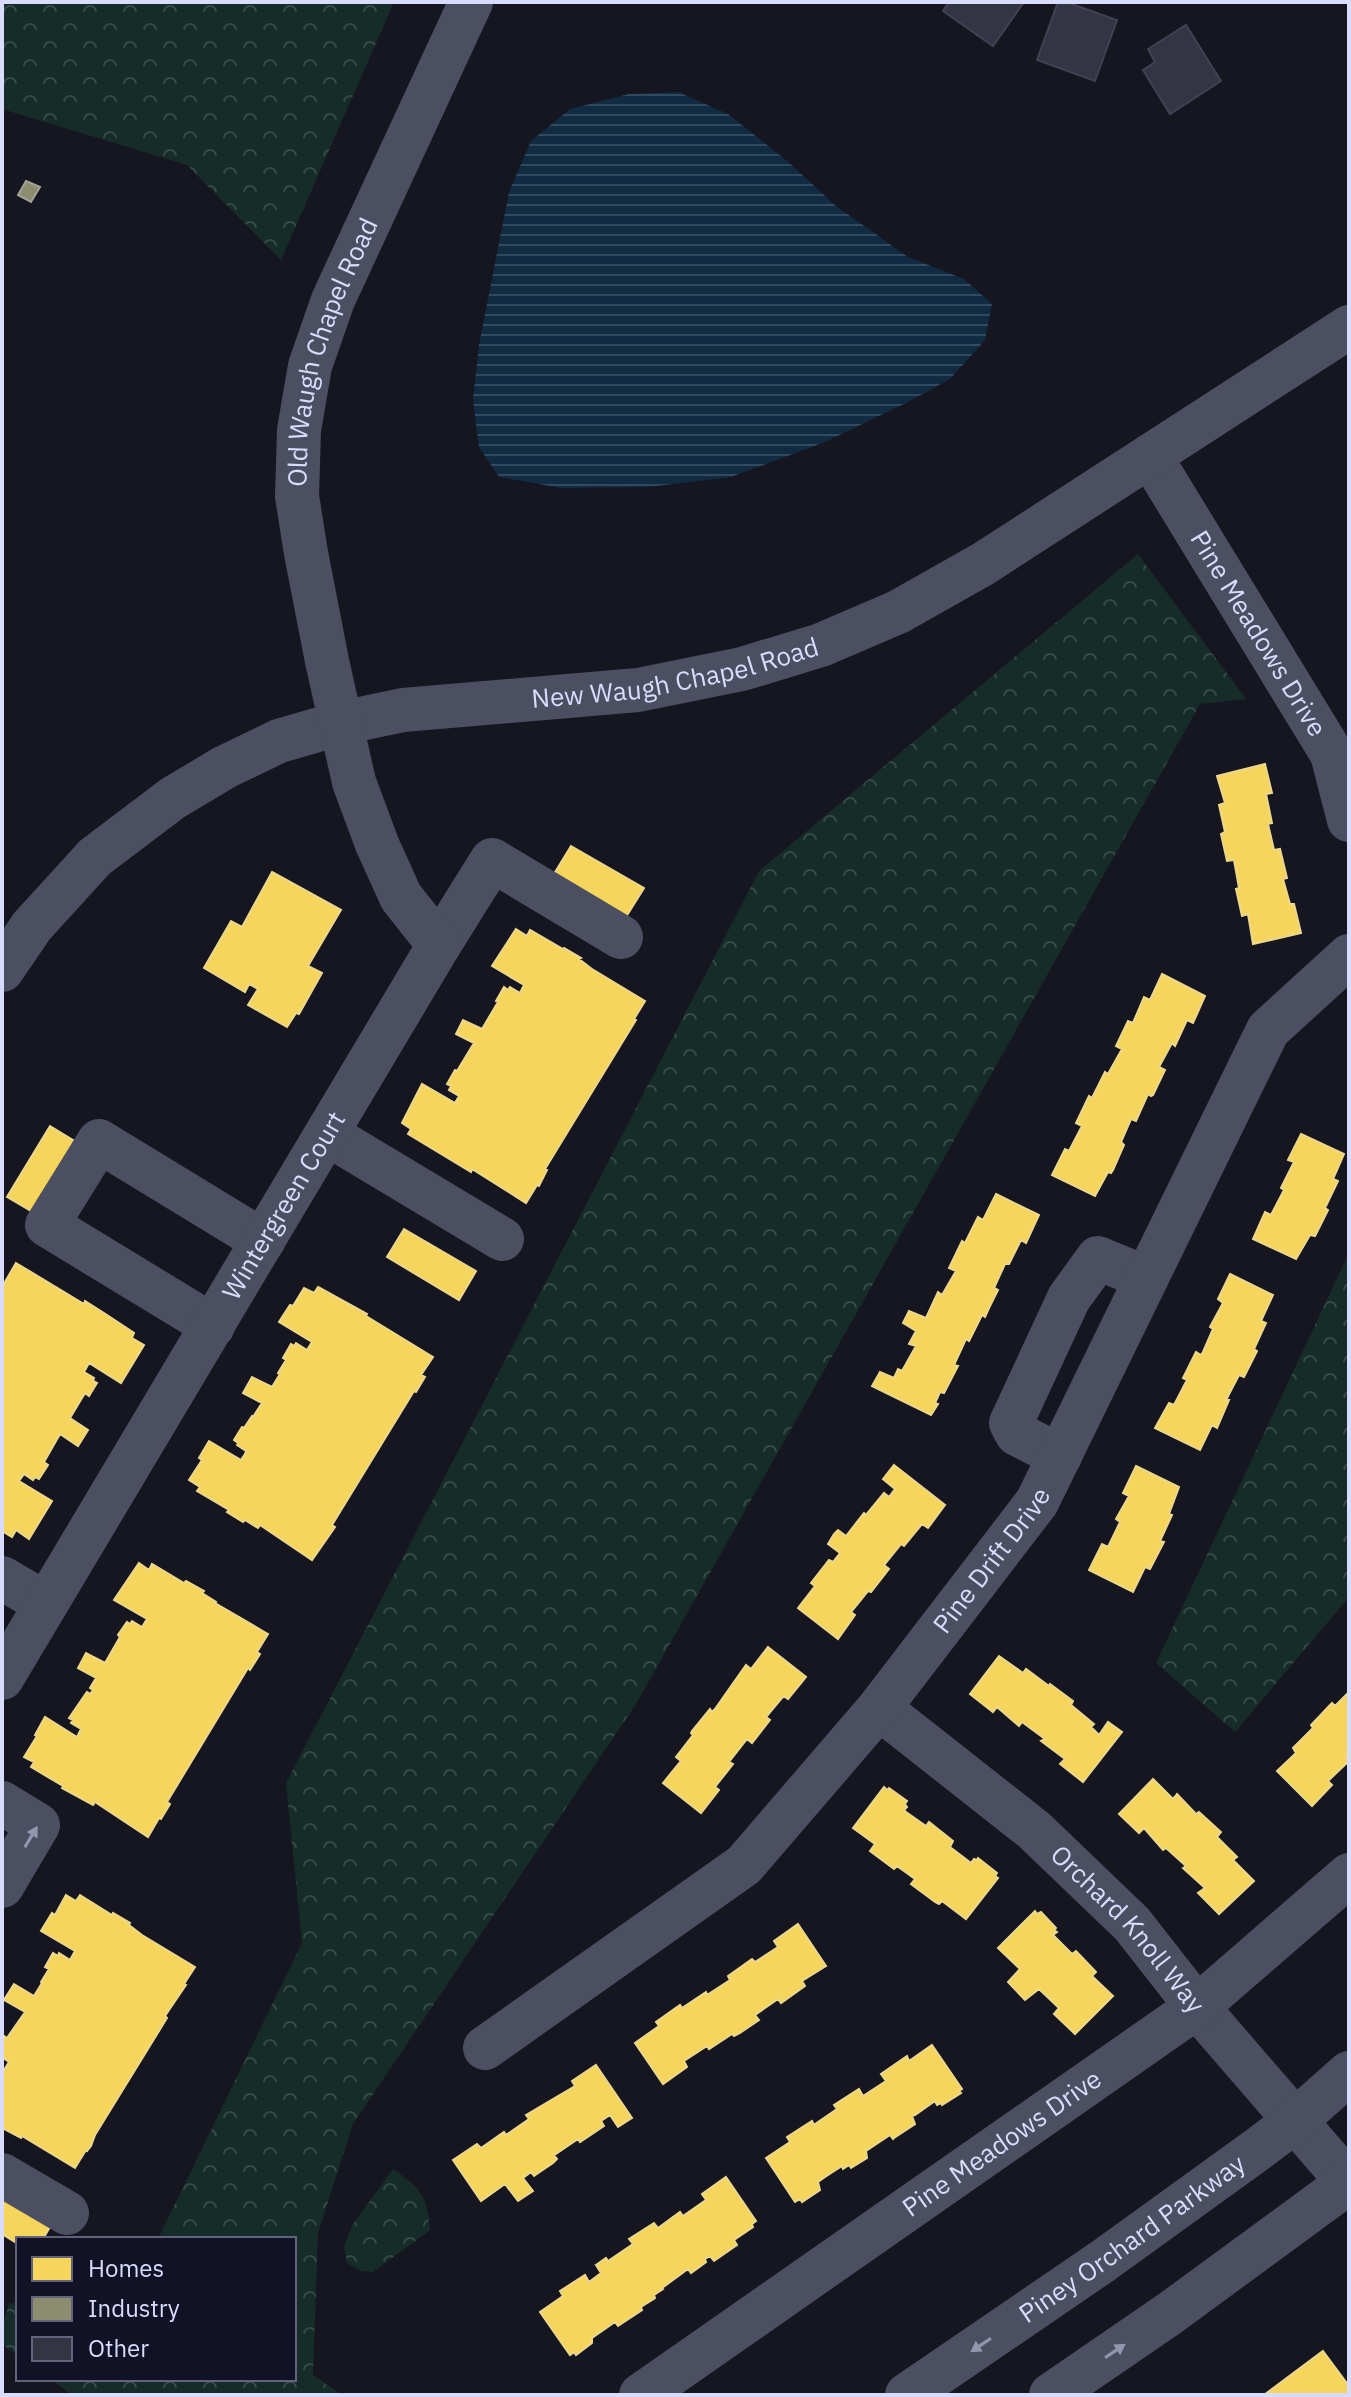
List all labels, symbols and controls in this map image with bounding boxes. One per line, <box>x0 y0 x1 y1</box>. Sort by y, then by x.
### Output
street label: Old Waugh Chapel Road <box>279 212 385 487</box>
street label: Pine Meadows Drive <box>1183 524 1335 742</box>
street label: New Waugh Chapel Road <box>530 629 822 715</box>
street label: Wintergreen Court <box>213 1105 352 1306</box>
street label: Pine Drift Drive <box>925 1482 1057 1640</box>
one-way arrow <box>24 1826 38 1848</box>
street label: Orchard Knoll Way <box>1044 1837 1213 2020</box>
street label: Pine Meadows Drive <box>895 2061 1108 2224</box>
street label: Piney Orchard Parkway <box>1012 2146 1251 2330</box>
legend <box>16 2237 296 2381</box>
text: Homes <box>88 2252 164 2284</box>
text: Industry <box>88 2292 180 2324</box>
text: Other <box>88 2332 149 2364</box>
one-way arrow <box>970 2337 991 2352</box>
one-way arrow <box>1104 2344 1126 2359</box>

